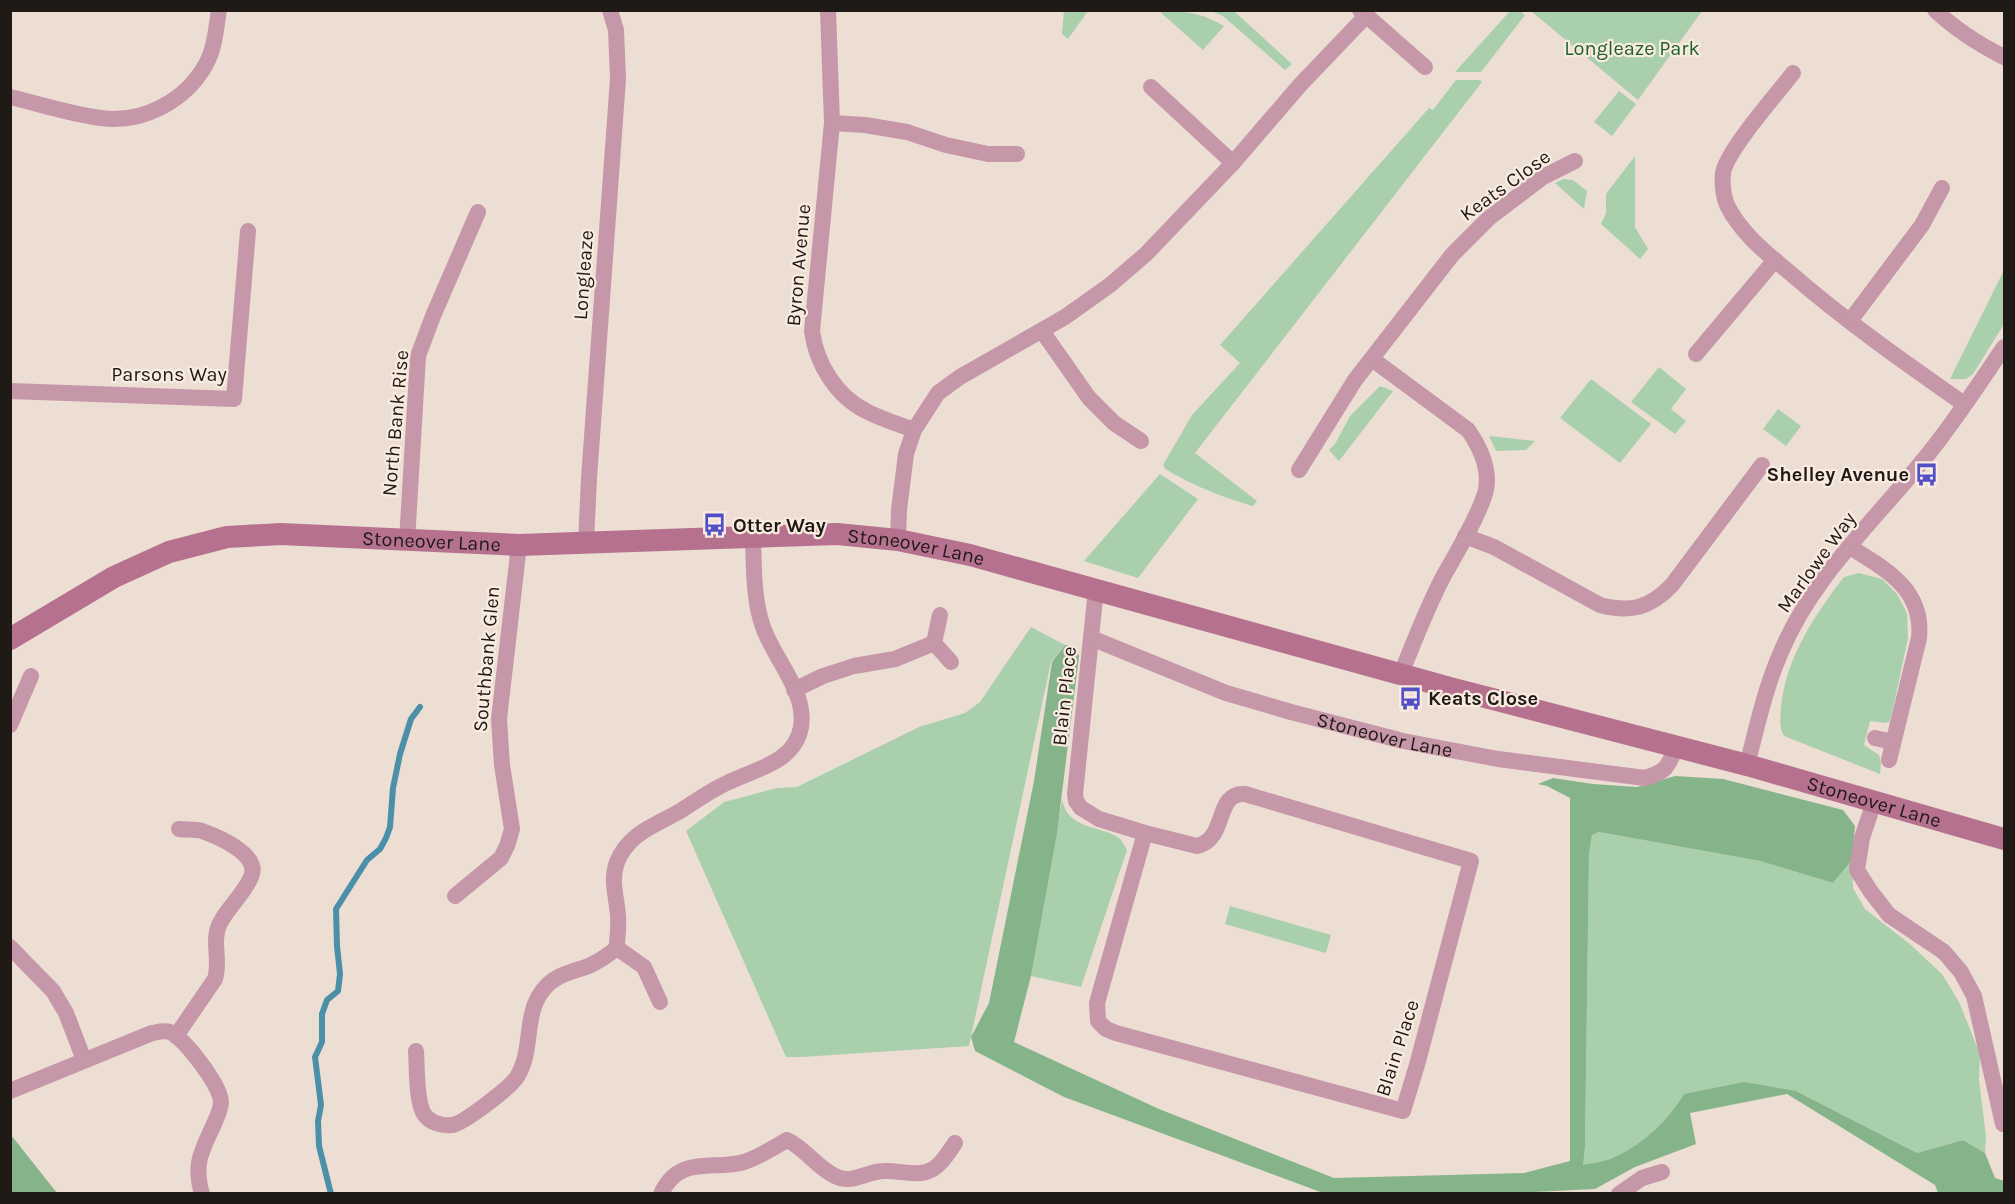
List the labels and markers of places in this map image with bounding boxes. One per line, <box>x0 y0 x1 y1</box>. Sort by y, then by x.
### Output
bus stop icon: Shelley Avenue <box>1914 461 1940 487</box>
place label: Shelley Avenue <box>1767 463 1909 486</box>
bus stop icon: Otter Way <box>702 512 728 538</box>
place label: Otter Way <box>733 514 826 537</box>
bus stop icon: Keats Close <box>1397 685 1423 711</box>
place label: Keats Close <box>1428 687 1538 710</box>

